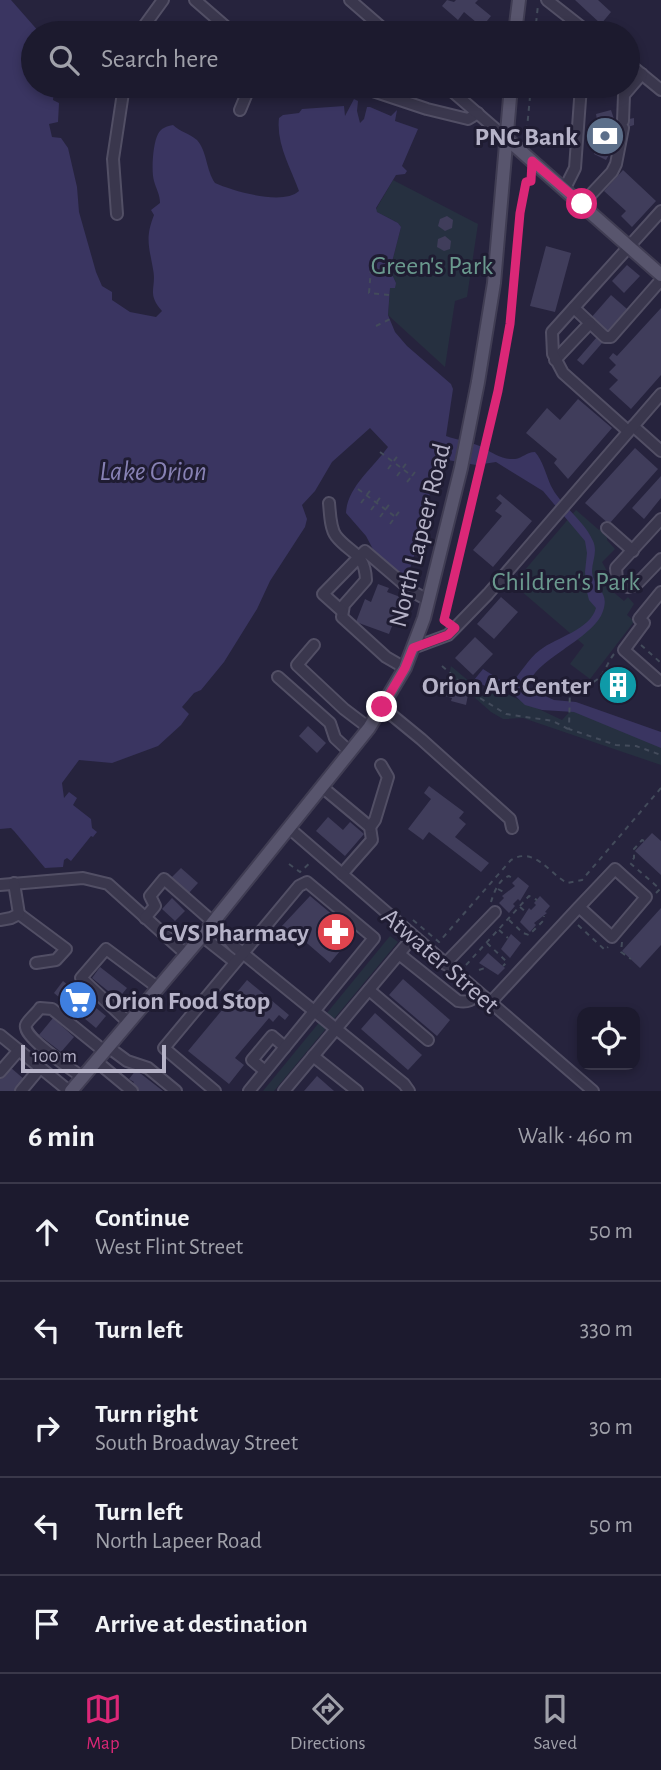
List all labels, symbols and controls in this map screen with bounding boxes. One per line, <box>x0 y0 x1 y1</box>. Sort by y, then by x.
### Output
search box <box>21 21 640 98</box>
icon: search <box>45 41 83 79</box>
text: Search here <box>101 46 219 72</box>
bank icon: PNC Bank <box>584 115 626 157</box>
place label: PNC Bank <box>474 124 578 150</box>
route start <box>566 188 597 219</box>
park label: Green's Park <box>371 253 493 279</box>
street label: North Lapeer Road <box>385 441 455 630</box>
water label: Lake Orion <box>99 458 207 486</box>
park label: Children's Park <box>492 569 640 595</box>
building icon: Orion Art Center <box>597 664 639 706</box>
place label: Orion Art Center <box>422 673 591 699</box>
route end <box>366 691 397 722</box>
street label: Atwater Street <box>377 903 504 1018</box>
pharmacy icon: CVS Pharmacy <box>315 911 357 953</box>
place label: CVS Pharmacy <box>159 920 309 946</box>
supermarket icon: Orion Food Stop <box>57 979 99 1021</box>
place label: Orion Food Stop <box>105 988 270 1014</box>
map controls <box>577 1007 640 1070</box>
button: locate <box>577 1007 640 1070</box>
scale bar <box>21 1042 166 1074</box>
text: 100 m <box>32 1047 77 1066</box>
text: 6 min <box>28 1122 95 1152</box>
text: Walk · 460 m <box>518 1125 633 1148</box>
text: Continue <box>95 1205 190 1231</box>
icon: ahead <box>28 1213 66 1251</box>
text: 50 m <box>589 1220 633 1243</box>
text: West Flint Street <box>95 1236 243 1259</box>
icon: left <box>28 1311 66 1349</box>
text: Turn left <box>95 1317 183 1343</box>
text: 330 m <box>580 1318 633 1341</box>
text: Turn right <box>95 1401 198 1427</box>
icon: right <box>28 1409 66 1447</box>
text: 30 m <box>589 1416 633 1439</box>
text: South Broadway Street <box>95 1432 298 1455</box>
text: Turn left <box>95 1499 183 1525</box>
icon: left <box>28 1507 66 1545</box>
text: 50 m <box>589 1514 633 1537</box>
text: North Lapeer Road <box>95 1530 262 1553</box>
icon: arrive <box>28 1605 66 1643</box>
text: Arrive at destination <box>95 1611 308 1637</box>
tab: Map <box>84 1690 122 1755</box>
tab: Directions <box>290 1690 366 1755</box>
tab: Saved <box>534 1690 577 1755</box>

